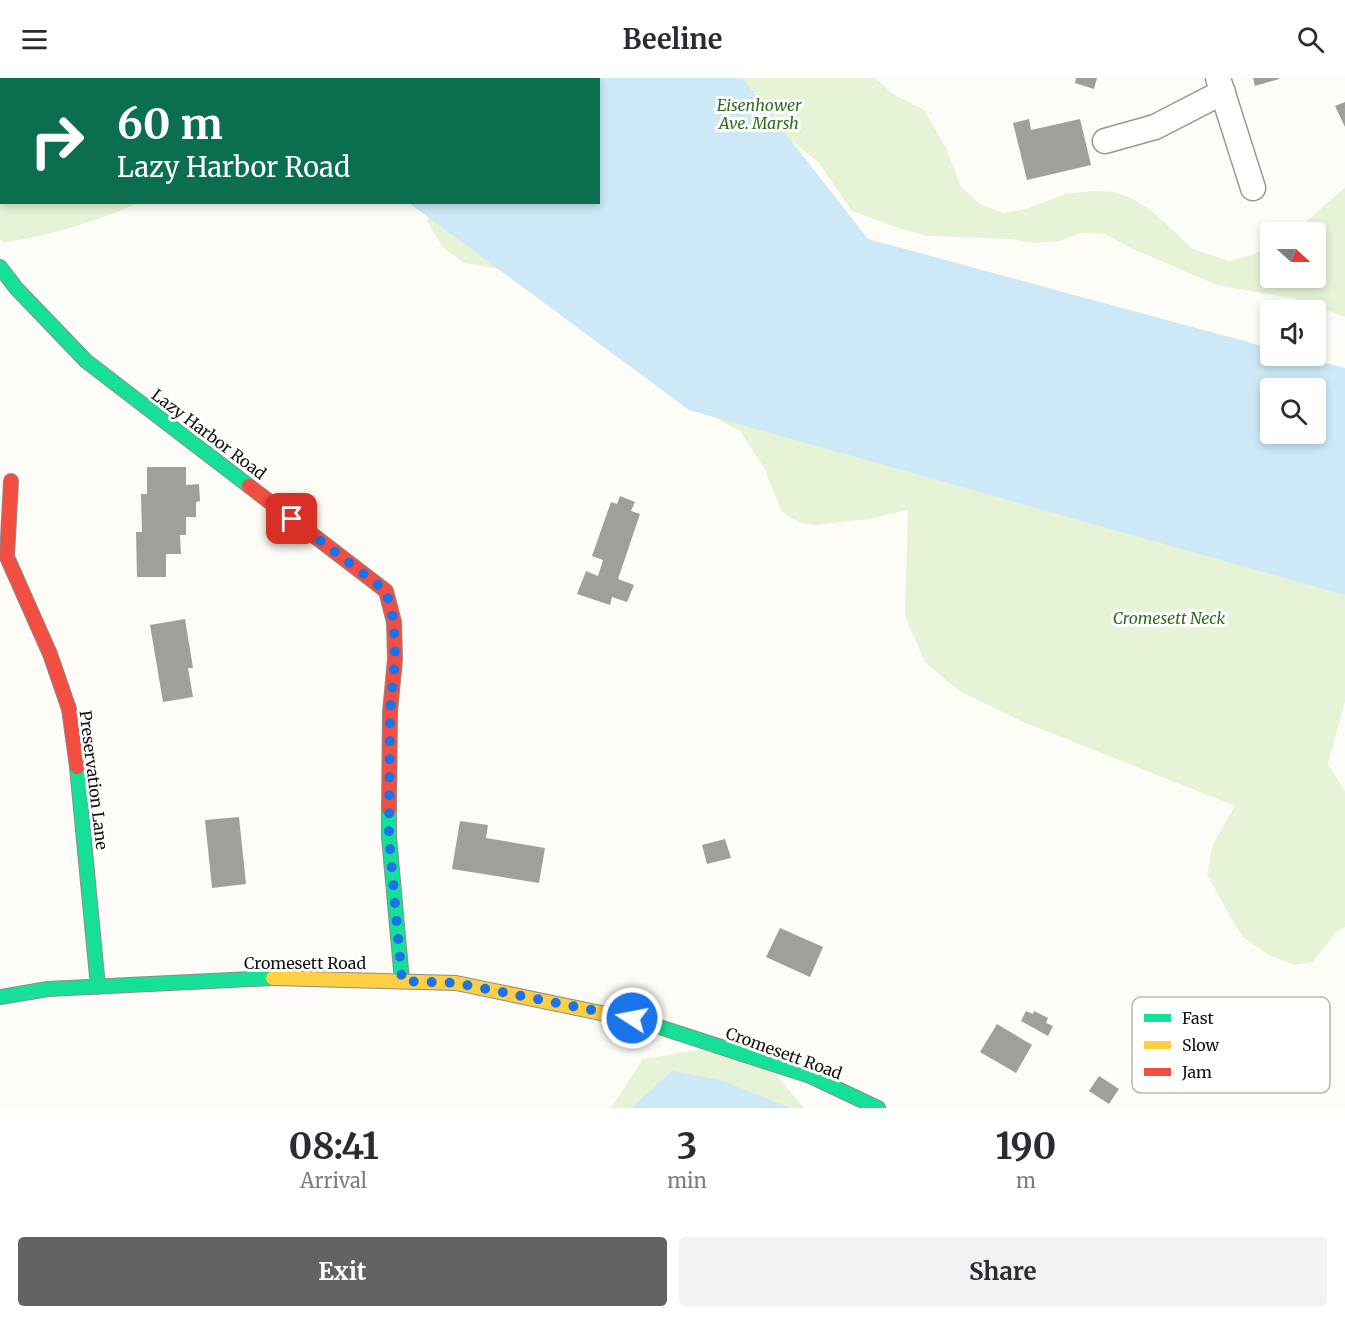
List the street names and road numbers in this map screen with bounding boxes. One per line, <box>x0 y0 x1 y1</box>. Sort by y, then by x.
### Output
street label: Lazy Harbor Road <box>148 384 270 484</box>
street label: Preservation Lane <box>76 709 112 851</box>
street label: Cromesett Road <box>244 953 366 973</box>
street label: Cromesett Road <box>723 1023 845 1083</box>

